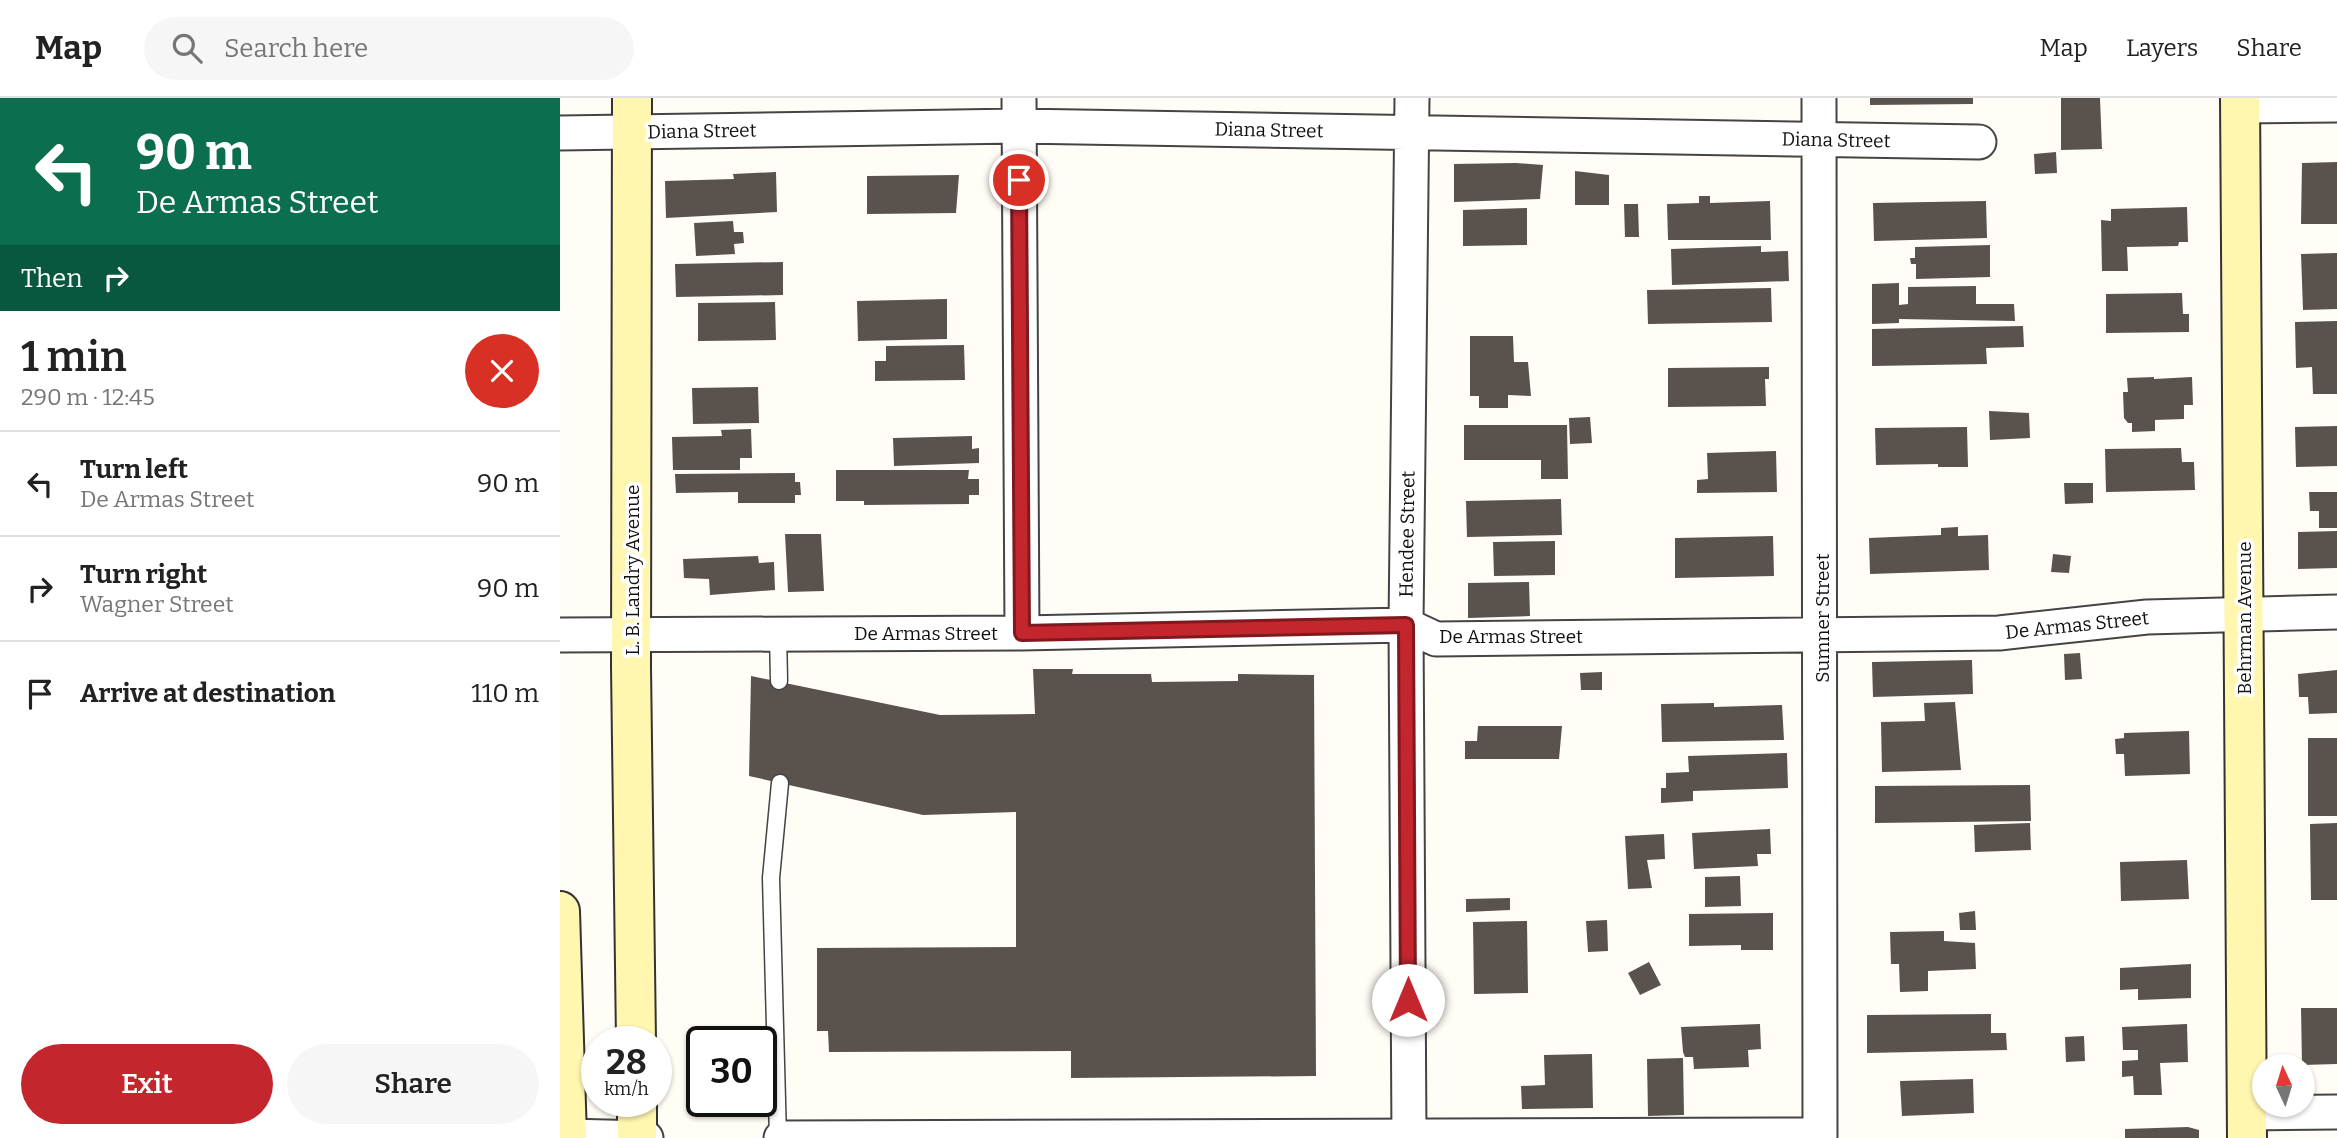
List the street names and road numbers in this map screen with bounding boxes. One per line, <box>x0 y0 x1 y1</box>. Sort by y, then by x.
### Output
street label: Diana Street <box>1214 118 1324 142</box>
street label: Diana Street <box>647 119 757 143</box>
street label: Diana Street <box>1781 128 1891 152</box>
street label: Hendee Street <box>1394 470 1420 598</box>
street label: L. B. Landry Avenue <box>621 485 644 655</box>
street label: Behrman Avenue <box>2233 541 2256 695</box>
street label: Sumner Street <box>1811 553 1834 683</box>
street label: De Armas Street <box>2004 606 2150 644</box>
street label: De Armas Street <box>854 622 998 645</box>
street label: De Armas Street <box>1439 625 1583 648</box>

